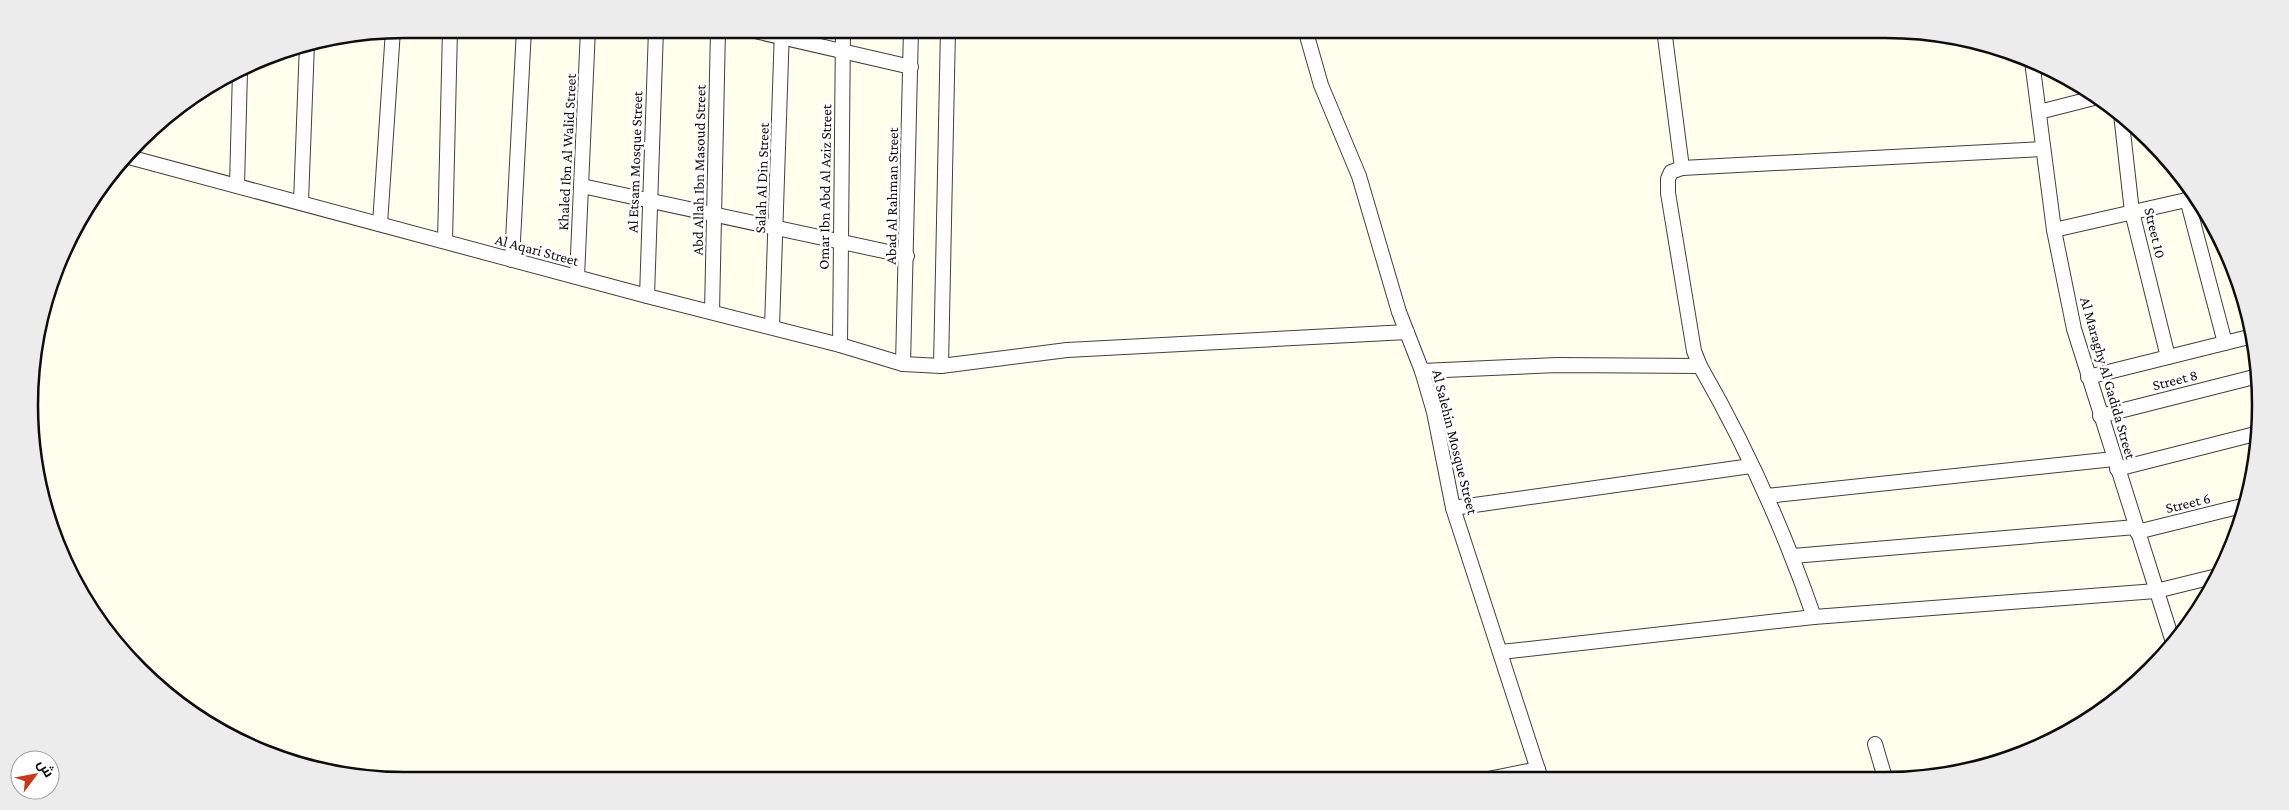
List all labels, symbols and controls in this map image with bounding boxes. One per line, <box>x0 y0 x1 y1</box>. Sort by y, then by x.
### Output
street label: Khaled Ibn Al Walid Street <box>555 72 579 231</box>
street label: Abd Allah Ibn Masoud Street <box>690 83 709 255</box>
street label: Al Etsam Mosque Street <box>625 90 647 233</box>
street label: Omar Ibn Abd Al Aziz Street <box>816 103 834 270</box>
street label: Salah Al Din Street <box>752 121 772 234</box>
street label: Abad Al Rahman Street <box>883 126 901 265</box>
street label: Street 10 <box>2141 206 2169 260</box>
street label: Al Aqari Street <box>493 231 581 270</box>
street label: Al Maraghy Al Gadida Street <box>2076 295 2139 462</box>
street label: Street 8 <box>2151 367 2199 393</box>
street label: Al Salehin Mosque Street <box>1428 368 1481 517</box>
street label: Street 6 <box>2164 490 2212 516</box>
north arrow <box>10 750 60 800</box>
text: ش <box>34 756 58 781</box>

